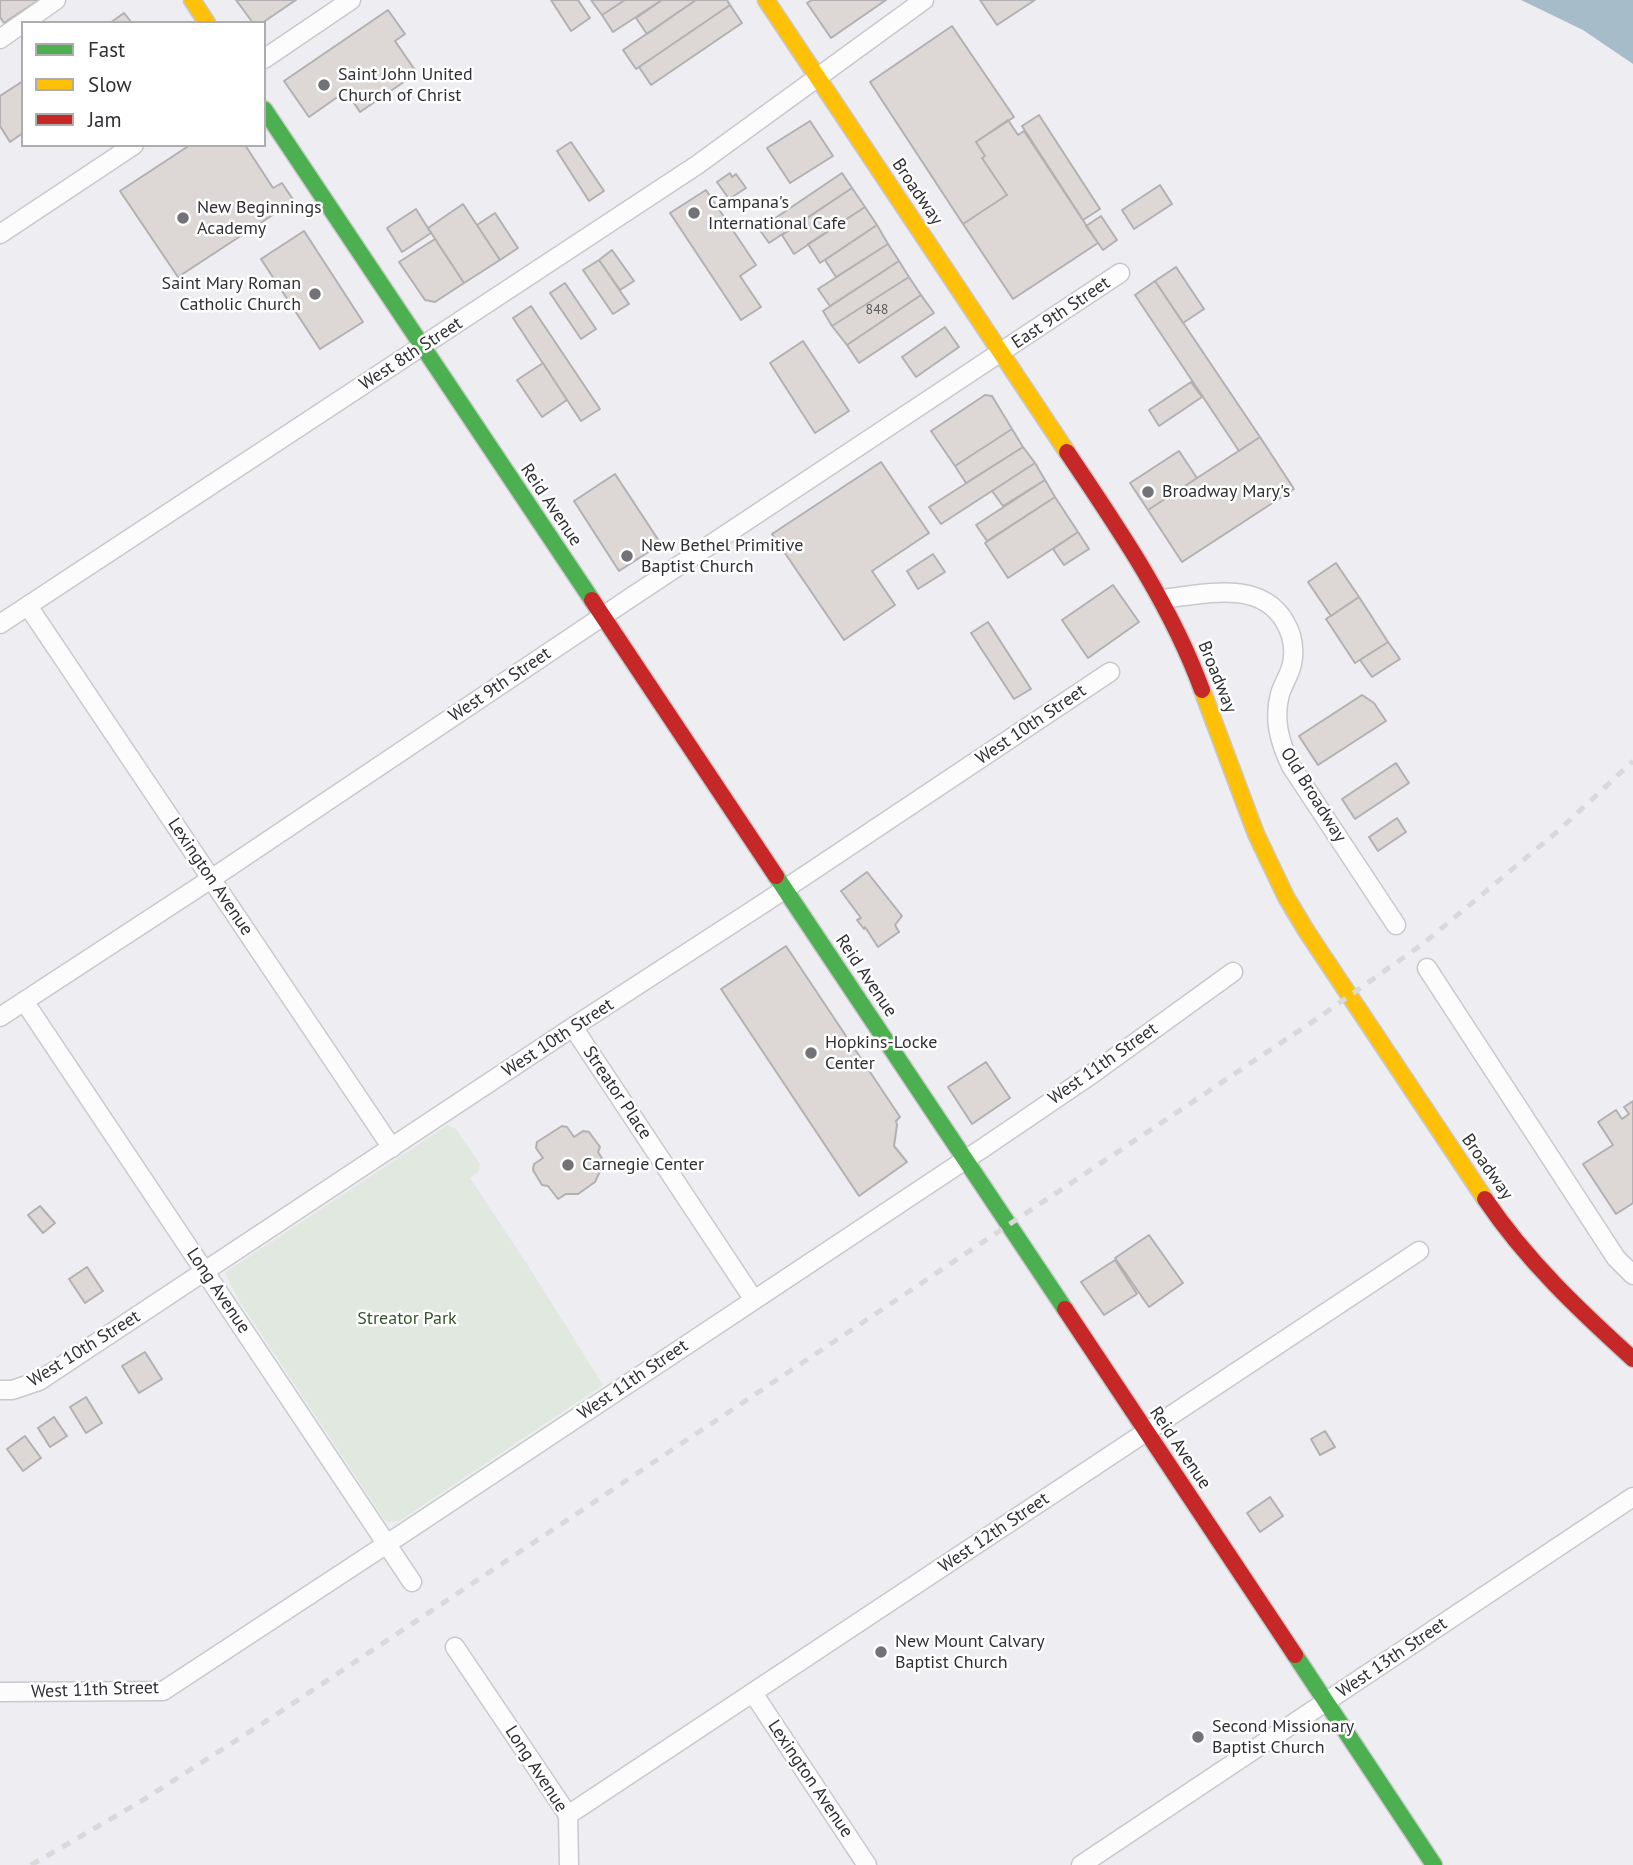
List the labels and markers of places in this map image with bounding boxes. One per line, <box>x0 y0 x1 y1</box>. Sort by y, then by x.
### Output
place label: Saint John United Church of Christ <box>338 64 473 106</box>
marker: Saint John United Church of Christ <box>316 77 332 93</box>
place label: Campana's International Cafe <box>708 192 846 234</box>
place label: New Beginnings Academy <box>197 197 322 240</box>
marker: Campana's International Cafe <box>686 205 702 221</box>
marker: New Beginnings Academy <box>175 210 191 226</box>
place label: Saint Mary Roman Catholic Church <box>162 273 301 316</box>
marker: Saint Mary Roman Catholic Church <box>307 286 323 302</box>
place label: Broadway Mary's <box>1162 481 1290 503</box>
marker: Broadway Mary's <box>1140 484 1156 500</box>
place label: New Bethel Primitive Baptist Church <box>641 535 803 578</box>
marker: New Bethel Primitive Baptist Church <box>619 548 635 564</box>
place label: Hopkins-Locke Center <box>825 1032 937 1074</box>
marker: Hopkins-Locke Center <box>803 1045 819 1061</box>
place label: Carnegie Center <box>582 1154 704 1176</box>
marker: Carnegie Center <box>560 1157 576 1173</box>
place label: New Mount Calvary Baptist Church <box>895 1631 1045 1674</box>
marker: New Mount Calvary Baptist Church <box>873 1644 889 1660</box>
place label: Second Missionary Baptist Church <box>1212 1716 1354 1758</box>
marker: Second Missionary Baptist Church <box>1190 1729 1206 1745</box>

